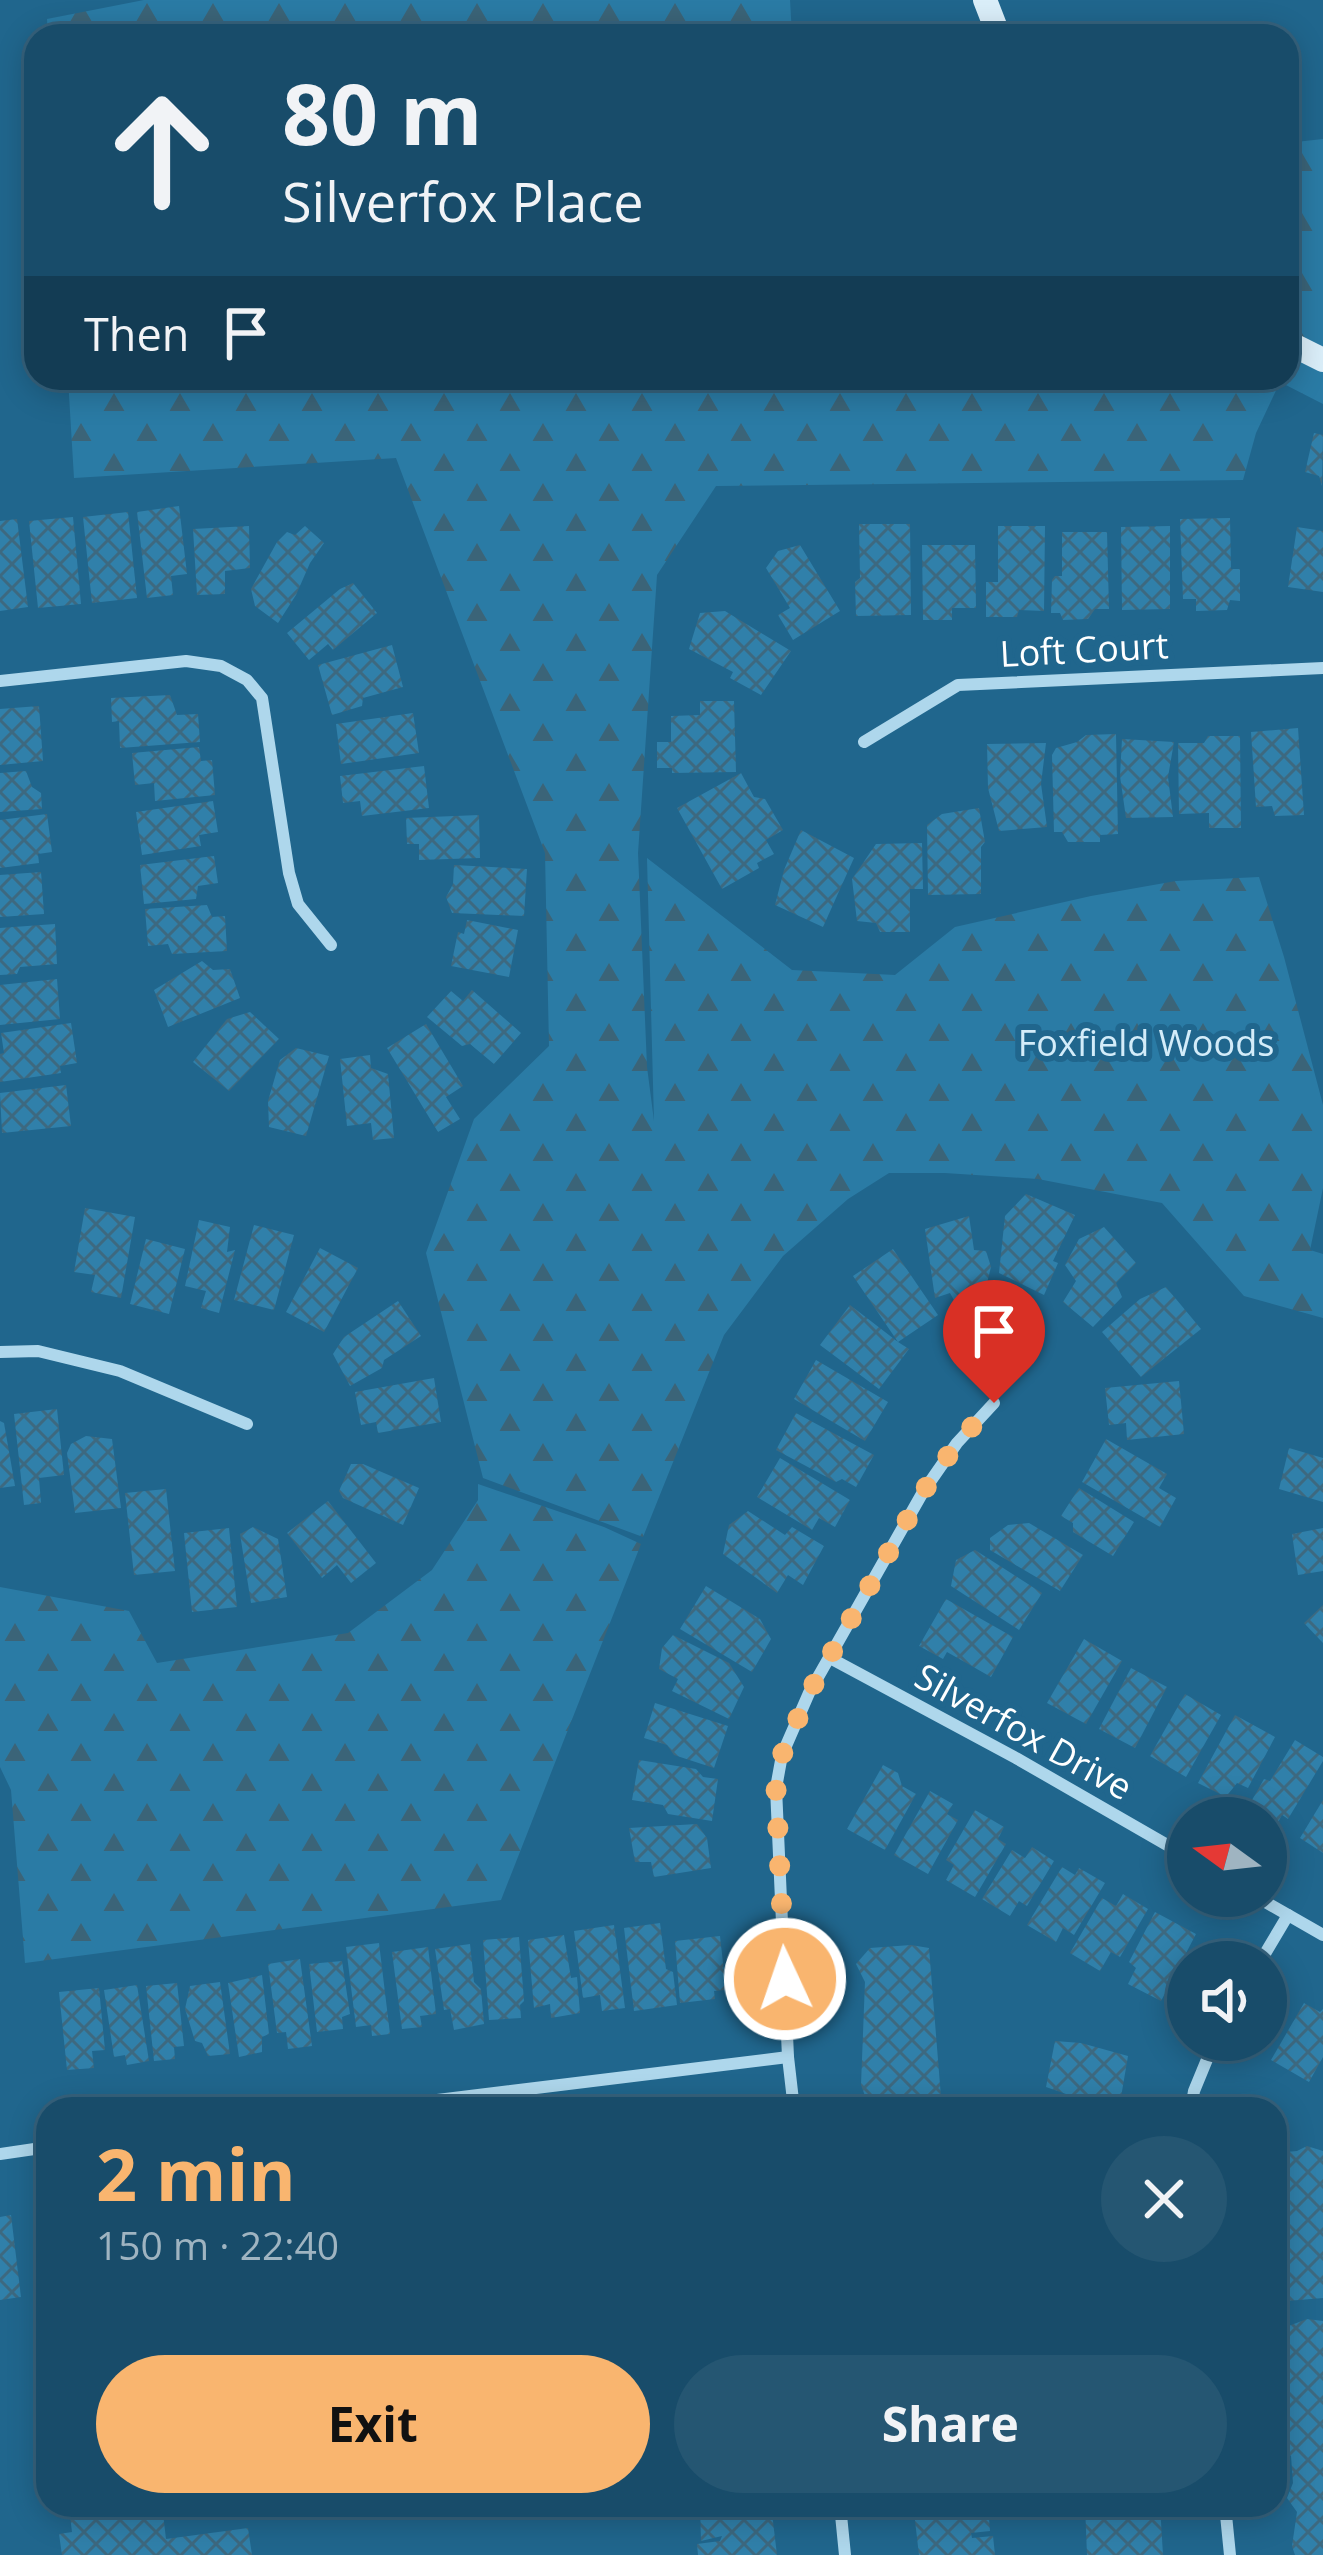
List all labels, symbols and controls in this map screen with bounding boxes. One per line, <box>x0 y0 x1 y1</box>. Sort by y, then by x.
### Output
text: 80 m <box>282 55 482 170</box>
icon: ahead <box>84 72 240 228</box>
text: Silverfox Place <box>282 164 644 238</box>
icon: arrive <box>213 300 279 366</box>
text: Then <box>84 303 189 364</box>
street label: Loft Court <box>998 620 1170 678</box>
park label: Foxfield Woods <box>1018 1018 1274 1067</box>
pin <box>943 1280 1045 1403</box>
icon: arrive <box>961 1298 1027 1364</box>
street label: Silverfox Drive <box>907 1651 1141 1811</box>
north arrow <box>1167 1797 1287 1917</box>
map controls <box>1167 1797 1287 2061</box>
position arrow <box>722 1916 848 2042</box>
button: sound <box>1167 1941 1287 2061</box>
text: 2 min <box>96 2124 296 2222</box>
button: close <box>1101 2136 1227 2262</box>
text: 150 m · 22:40 <box>96 2218 339 2271</box>
button: Exit <box>96 2355 650 2493</box>
button: Share <box>674 2355 1227 2493</box>

